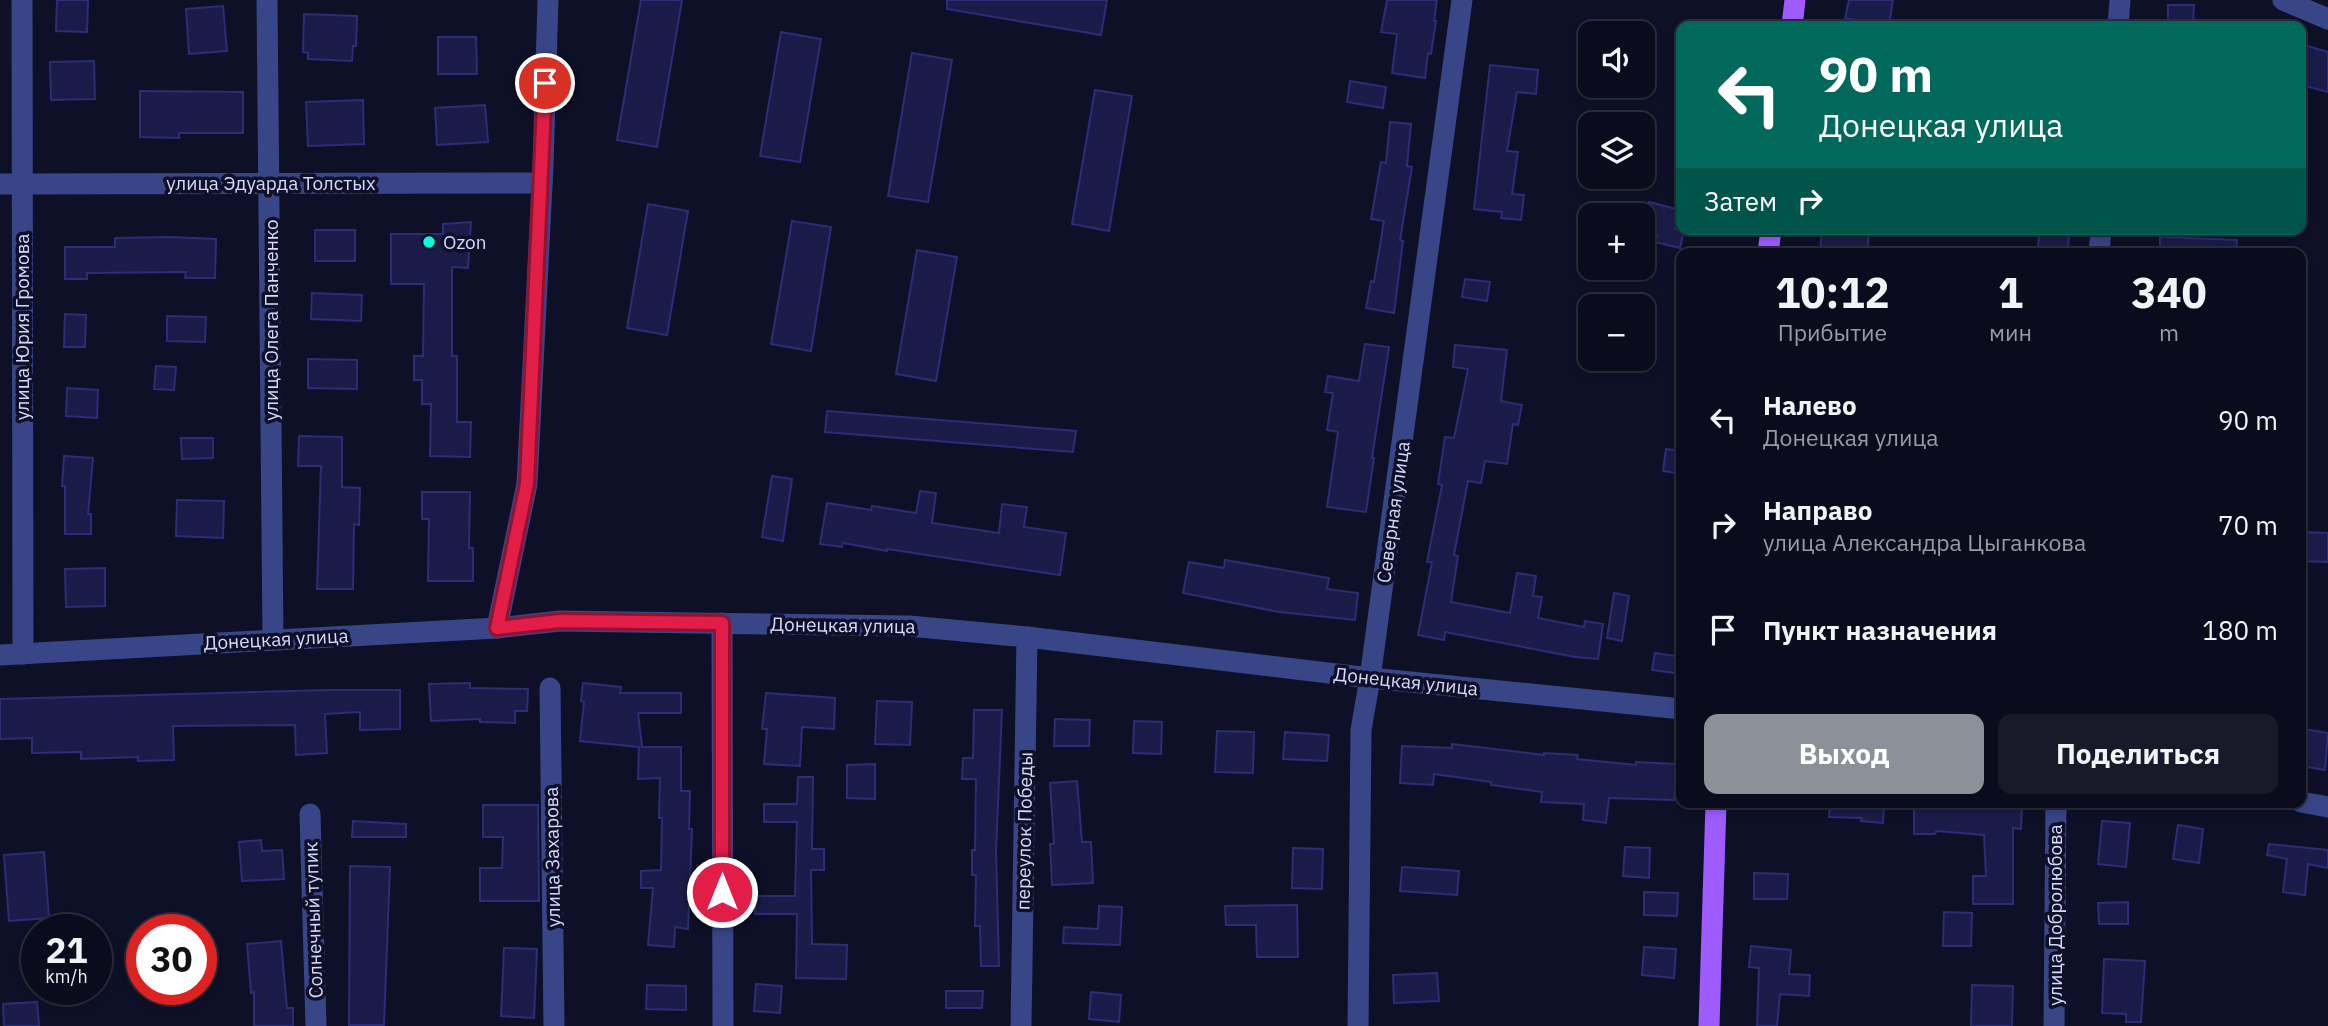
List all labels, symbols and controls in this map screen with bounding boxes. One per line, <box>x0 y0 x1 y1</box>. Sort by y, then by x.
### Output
map controls <box>1578 21 1655 371</box>
button: sound <box>1578 21 1655 98</box>
text: 90 m <box>1819 42 1933 105</box>
icon: left <box>1704 49 1795 140</box>
pin <box>515 53 575 113</box>
icon: arrive <box>526 64 564 102</box>
text: Донецкая улица <box>1819 104 2063 146</box>
button: layers <box>1578 112 1655 189</box>
street label: улица Эдуарда Толстых <box>166 171 376 195</box>
icon: right <box>1791 182 1829 220</box>
text: Затем <box>1704 184 1777 218</box>
button: + <box>1578 203 1655 280</box>
street label: улица Олега Панченко <box>259 219 283 421</box>
place label: Ozon <box>443 230 487 254</box>
street label: улица Юрия Громова <box>10 234 34 420</box>
marker: Ozon <box>421 234 437 250</box>
text: 10:12 <box>1775 265 1890 320</box>
text: 1 <box>1998 265 2023 320</box>
text: 340 <box>2131 265 2207 320</box>
button: − <box>1578 294 1655 371</box>
text: Прибытие <box>1778 317 1887 347</box>
text: мин <box>1989 317 2032 347</box>
text: m <box>2159 317 2179 347</box>
text: Налево <box>1763 388 1857 422</box>
icon: left <box>1704 401 1742 439</box>
text: 90 m <box>2218 403 2278 437</box>
text: Донецкая улица <box>1763 422 1939 452</box>
street label: Северная улица <box>1371 440 1415 584</box>
text: Направо <box>1763 493 1872 527</box>
icon: right <box>1704 506 1742 544</box>
text: 70 m <box>2218 508 2278 542</box>
text: улица Александра Цыганкова <box>1763 527 2086 557</box>
icon: arrive <box>1704 611 1742 649</box>
street label: Донецкая улица <box>770 612 916 638</box>
text: Пункт назначения <box>1763 613 1997 647</box>
text: 180 m <box>2202 613 2278 647</box>
street label: Донецкая улица <box>203 623 349 655</box>
street label: Донецкая улица <box>1333 661 1479 701</box>
button: Выход <box>1704 714 1984 794</box>
button: Поделиться <box>1998 714 2278 794</box>
street label: переулок Победы <box>1011 752 1037 910</box>
street label: улица Захарова <box>539 786 565 928</box>
street label: улица Добролюбова <box>2043 824 2067 1006</box>
street label: Солнечный тупик <box>298 841 328 999</box>
position arrow <box>685 855 759 929</box>
speed limit sign: 30 <box>126 914 217 1005</box>
text: 21 <box>45 927 88 973</box>
text: km/h <box>45 965 88 988</box>

